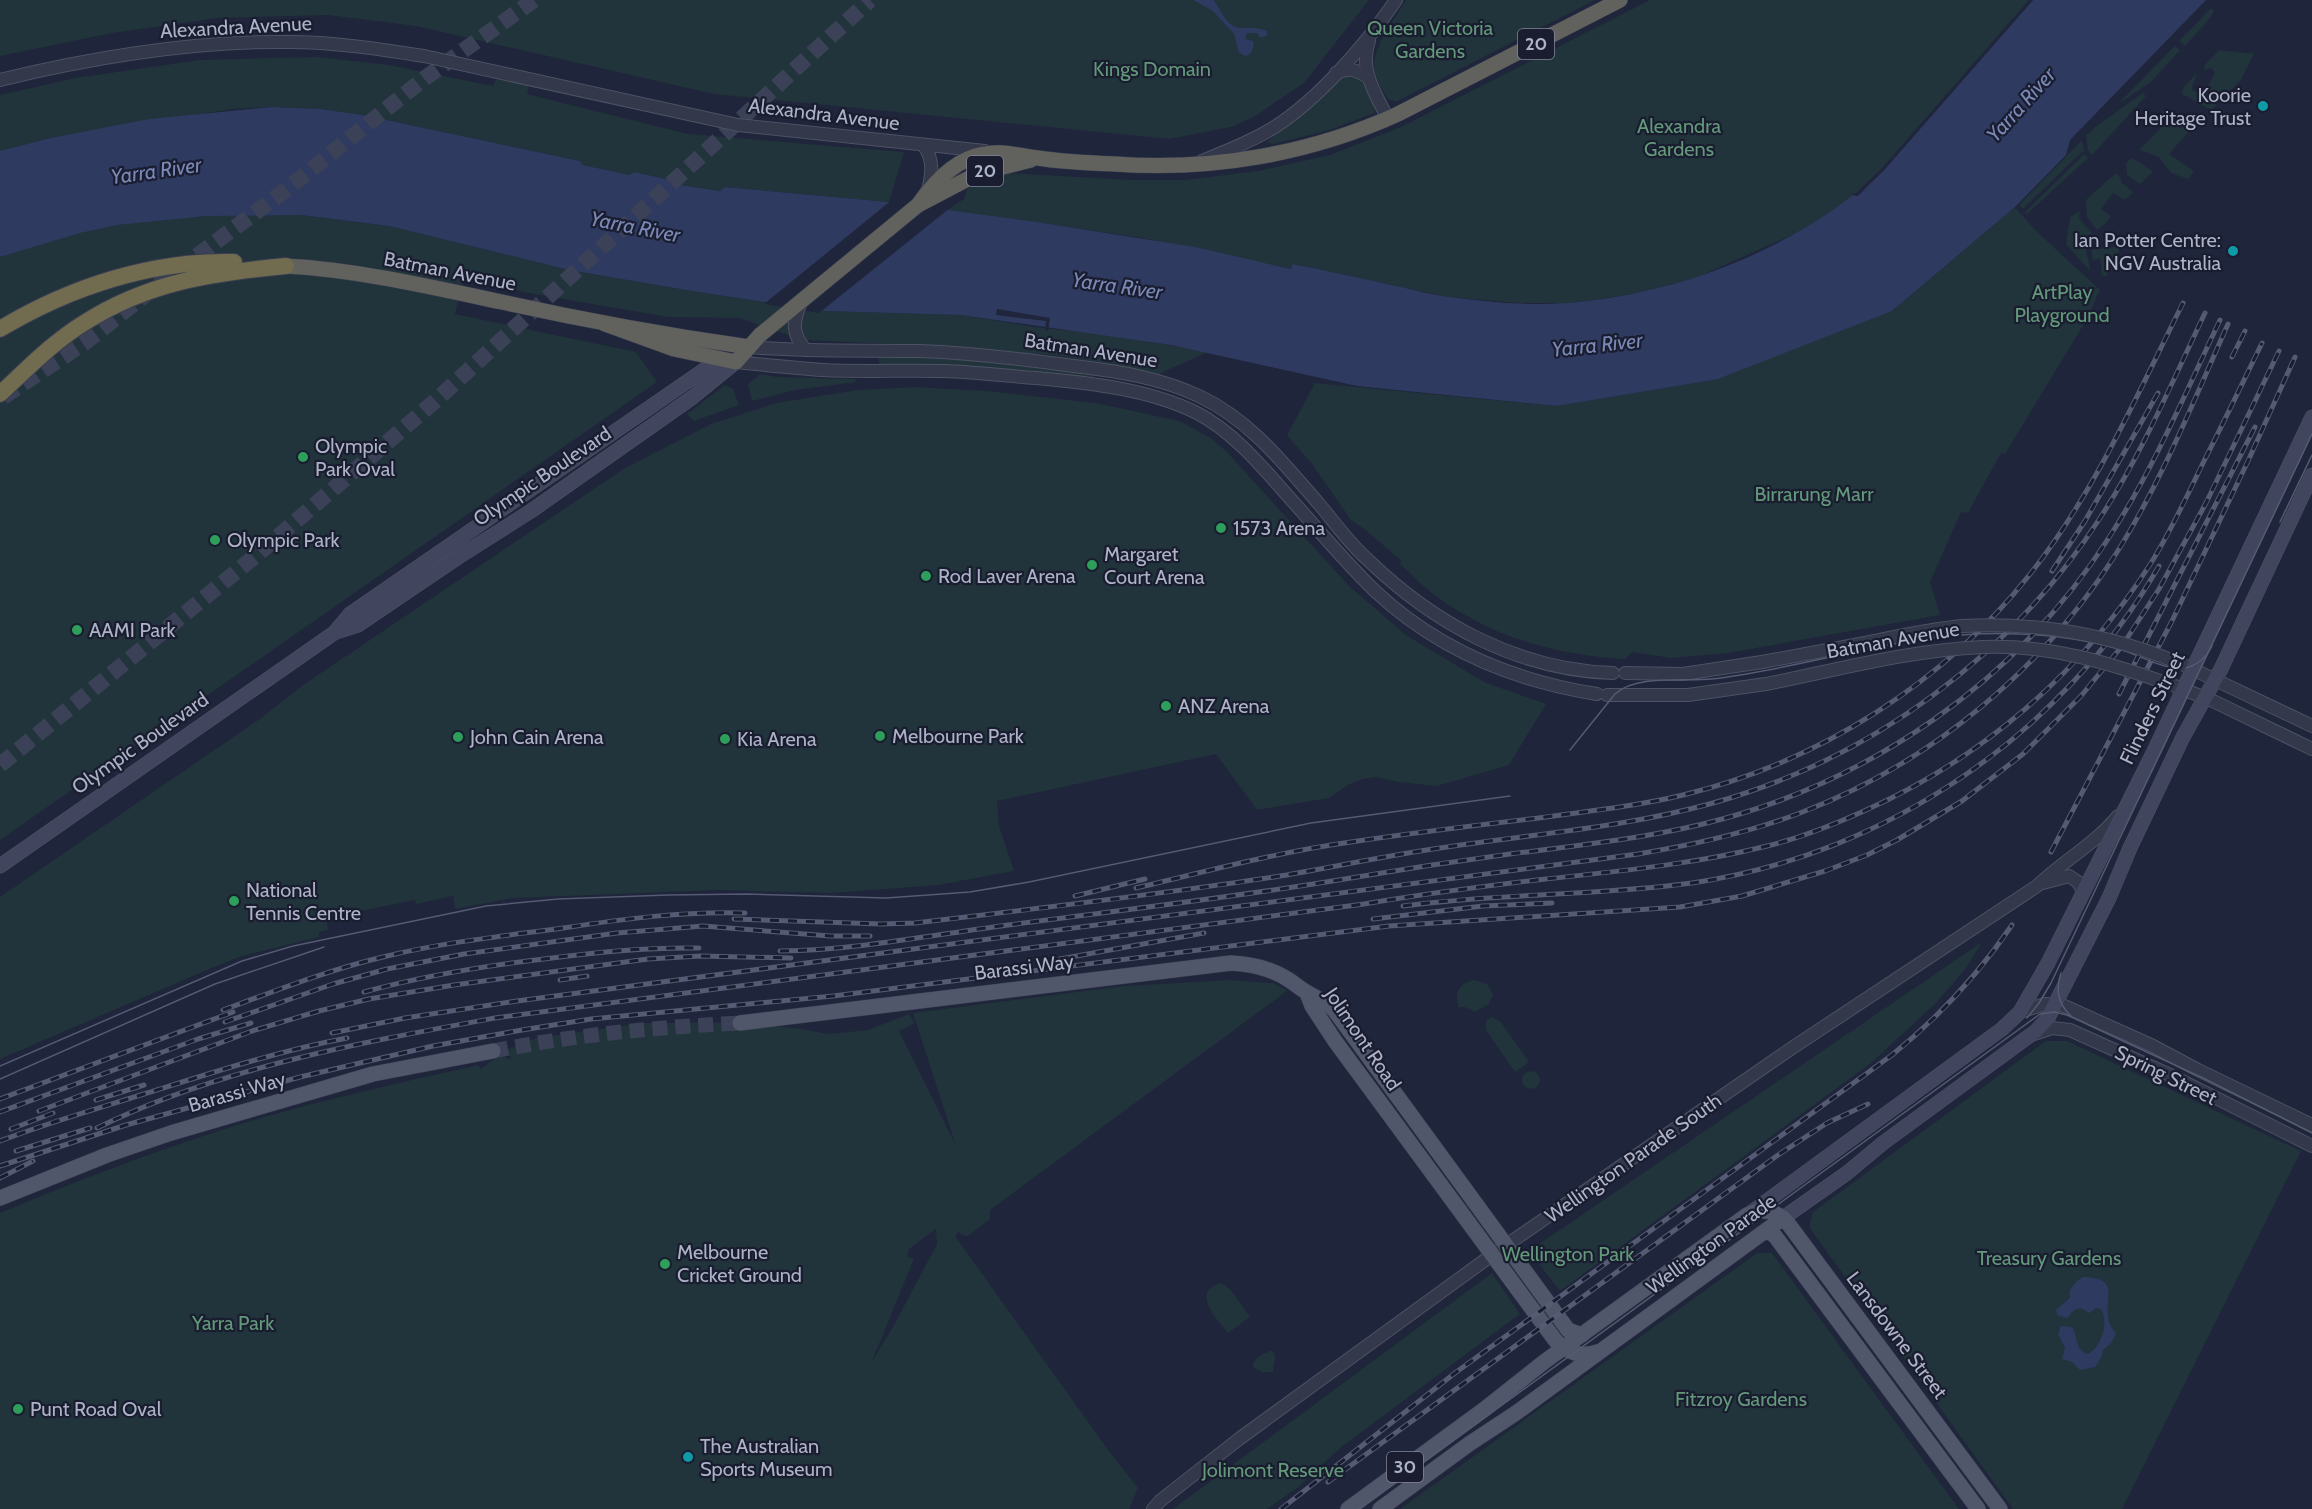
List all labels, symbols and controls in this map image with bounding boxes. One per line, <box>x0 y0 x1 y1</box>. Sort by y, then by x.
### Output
street label: Alexandra Avenue <box>160 11 312 43</box>
park label: Queen Victoria Gardens <box>1367 16 1493 63</box>
road number: 20 <box>1518 29 1554 59</box>
park label: Kings Domain <box>1093 57 1211 81</box>
water label: Yarra River <box>1981 61 2061 147</box>
place label: Koorie Heritage Trust <box>2135 83 2251 130</box>
street label: Alexandra Avenue <box>747 93 901 135</box>
marker: Koorie Heritage Trust <box>2256 99 2270 113</box>
park label: Alexandra Gardens <box>1637 114 1721 161</box>
water label: Yarra River <box>109 152 204 189</box>
road number: 20 <box>967 156 1003 186</box>
water label: Yarra River <box>588 206 684 248</box>
place label: Ian Potter Centre: NGV Australia <box>2074 228 2221 275</box>
marker: Ian Potter Centre: NGV Australia <box>2226 244 2240 258</box>
street label: Batman Avenue <box>382 246 518 296</box>
water label: Yarra River <box>1070 267 1165 304</box>
park label: ArtPlay Playground <box>2014 280 2110 327</box>
water label: Yarra River <box>1550 327 1645 362</box>
street label: Batman Avenue <box>1023 328 1159 372</box>
street label: Olympic Boulevard <box>468 421 616 531</box>
place label: Olympic Park Oval <box>315 434 395 481</box>
marker: Olympic Park Oval <box>296 450 310 464</box>
park label: Birrarung Marr <box>1755 482 1874 506</box>
place label: 1573 Arena <box>1233 516 1326 540</box>
marker: 1573 Arena <box>1214 521 1228 535</box>
place label: Olympic Park <box>227 528 340 552</box>
marker: Olympic Park <box>208 533 222 547</box>
place label: Margaret Court Arena <box>1104 542 1205 589</box>
marker: Margaret Court Arena <box>1085 558 1099 572</box>
place label: Rod Laver Arena <box>938 564 1076 588</box>
marker: Rod Laver Arena <box>919 569 933 583</box>
street label: Batman Avenue <box>1825 617 1961 663</box>
place label: AAMI Park <box>89 618 175 642</box>
marker: AAMI Park <box>70 623 84 637</box>
street label: Flinders Street <box>2114 647 2190 768</box>
street label: Olympic Boulevard <box>67 687 213 799</box>
place label: ANZ Arena <box>1178 694 1270 718</box>
marker: ANZ Arena <box>1159 699 1173 713</box>
place label: Melbourne Park <box>892 724 1024 748</box>
place label: John Cain Arena <box>469 725 604 749</box>
place label: Kia Arena <box>737 727 817 751</box>
marker: Melbourne Park <box>873 729 887 743</box>
marker: John Cain Arena <box>451 730 465 744</box>
marker: Kia Arena <box>718 732 732 746</box>
place label: National Tennis Centre <box>246 878 361 925</box>
marker: National Tennis Centre <box>227 894 241 908</box>
street label: Barassi Way <box>973 949 1075 985</box>
street label: Jolimont Road <box>1319 982 1406 1095</box>
street label: Spring Street <box>2111 1040 2221 1110</box>
street label: Barassi Way <box>186 1067 288 1117</box>
street label: Wellington Parade South <box>1540 1088 1726 1228</box>
street label: Wellington Parade <box>1641 1189 1781 1299</box>
place label: Melbourne Cricket Ground <box>677 1240 802 1287</box>
park label: Wellington Park <box>1502 1242 1634 1266</box>
park label: Treasury Gardens <box>1977 1246 2121 1270</box>
marker: Melbourne Cricket Ground <box>658 1257 672 1271</box>
street label: Lansdowne Street <box>1841 1267 1953 1403</box>
park label: Yarra Park <box>191 1311 274 1335</box>
park label: Fitzroy Gardens <box>1675 1387 1807 1411</box>
place label: Punt Road Oval <box>30 1397 162 1421</box>
marker: Punt Road Oval <box>11 1402 25 1416</box>
place label: The Australian Sports Museum <box>700 1434 833 1481</box>
marker: The Australian Sports Museum <box>681 1450 695 1464</box>
road number: 30 <box>1387 1452 1423 1482</box>
park label: Jolimont Reserve <box>1201 1458 1344 1482</box>

